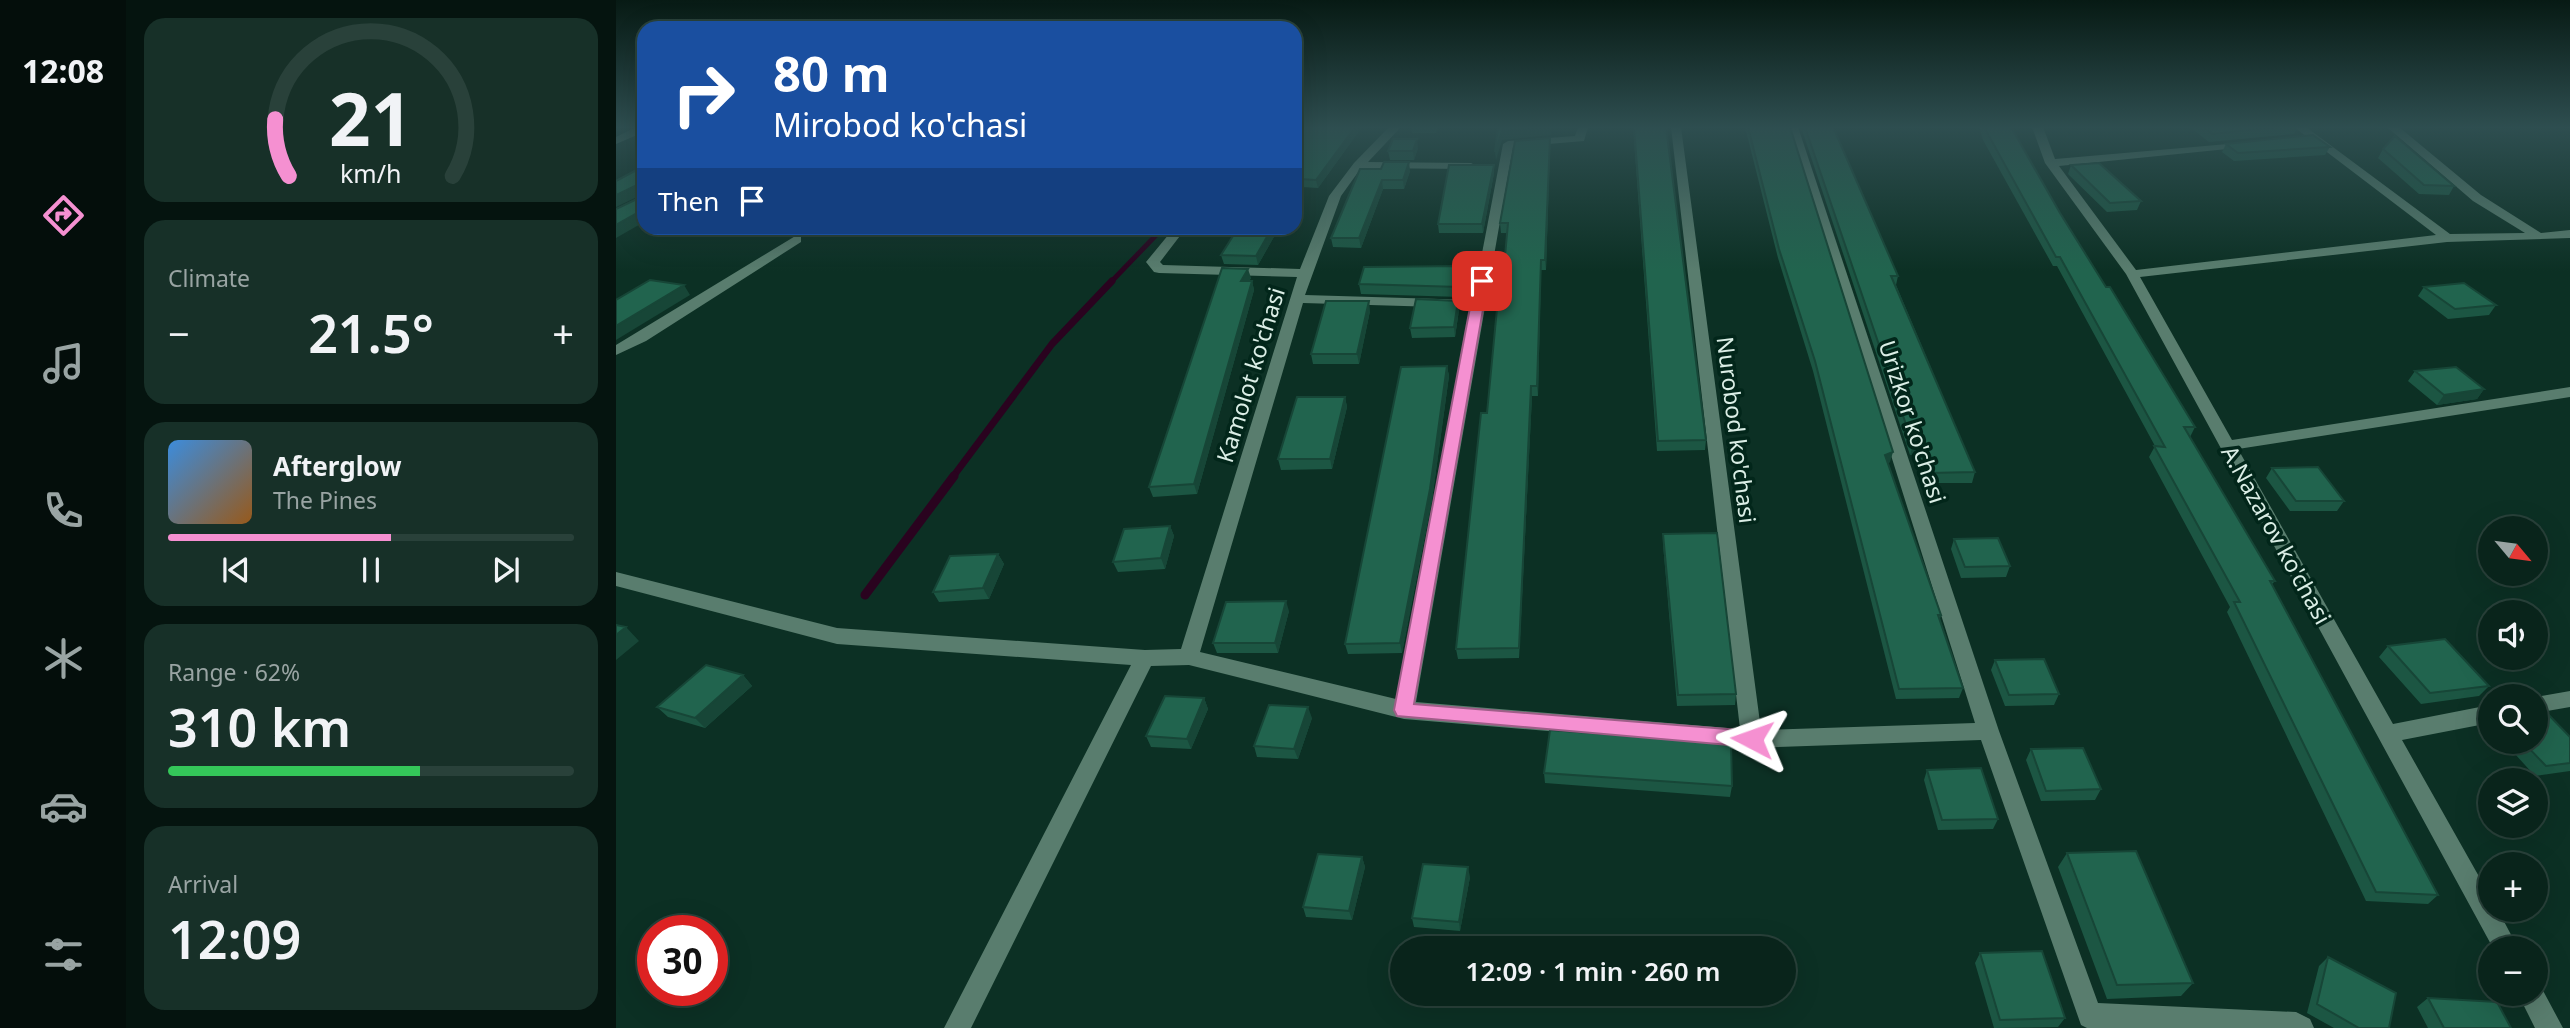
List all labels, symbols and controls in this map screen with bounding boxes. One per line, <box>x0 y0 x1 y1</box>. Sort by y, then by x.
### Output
text: 80 m <box>773 40 890 106</box>
text: 12:08 <box>22 49 104 92</box>
icon: right <box>658 49 749 140</box>
text: 21 <box>329 68 413 167</box>
text: Mirobod ko'chasi <box>773 103 1027 146</box>
text: km/h <box>340 156 402 190</box>
icon: arrive <box>733 182 771 220</box>
text: Then <box>658 183 719 219</box>
icon: directions <box>39 191 88 240</box>
pin <box>1452 251 1512 311</box>
text: Climate <box>168 262 250 294</box>
icon: arrive <box>1463 262 1501 300</box>
street label: Kamolot ko'chasi <box>1208 283 1292 466</box>
text: 21.5° <box>308 297 434 368</box>
text: − <box>168 307 190 359</box>
text: + <box>552 307 574 359</box>
street label: Nurobod ko'chasi <box>1710 335 1764 525</box>
street label: Urizkor ko'chasi <box>1872 336 1954 507</box>
icon: music <box>39 339 88 388</box>
street label: A.Nazarov ko'chasi <box>2214 439 2339 630</box>
text: Afterglow <box>273 448 401 484</box>
text: The Pines <box>273 484 377 516</box>
icon: phone <box>39 486 88 535</box>
north arrow <box>2478 516 2548 586</box>
map controls <box>2478 516 2548 1006</box>
icon: previous <box>217 551 255 589</box>
icon: pause <box>352 551 390 589</box>
icon: next <box>487 551 525 589</box>
button: sound <box>2478 600 2548 670</box>
icon: climate <box>39 634 88 683</box>
text: Range · 62% <box>168 656 300 688</box>
button: search <box>2478 684 2548 754</box>
text: 310 km <box>168 691 351 762</box>
position arrow <box>1715 702 1789 776</box>
button: layers <box>2478 768 2548 838</box>
icon: car <box>39 782 88 831</box>
button: + <box>2478 852 2548 922</box>
text: Arrival <box>168 868 238 900</box>
text: 12:09 <box>168 903 301 974</box>
speed limit sign: 30 <box>637 915 728 1006</box>
icon: filters <box>39 930 88 979</box>
button: − <box>2478 936 2548 1006</box>
text: 12:09 · 1 min · 260 m <box>1466 953 1720 989</box>

